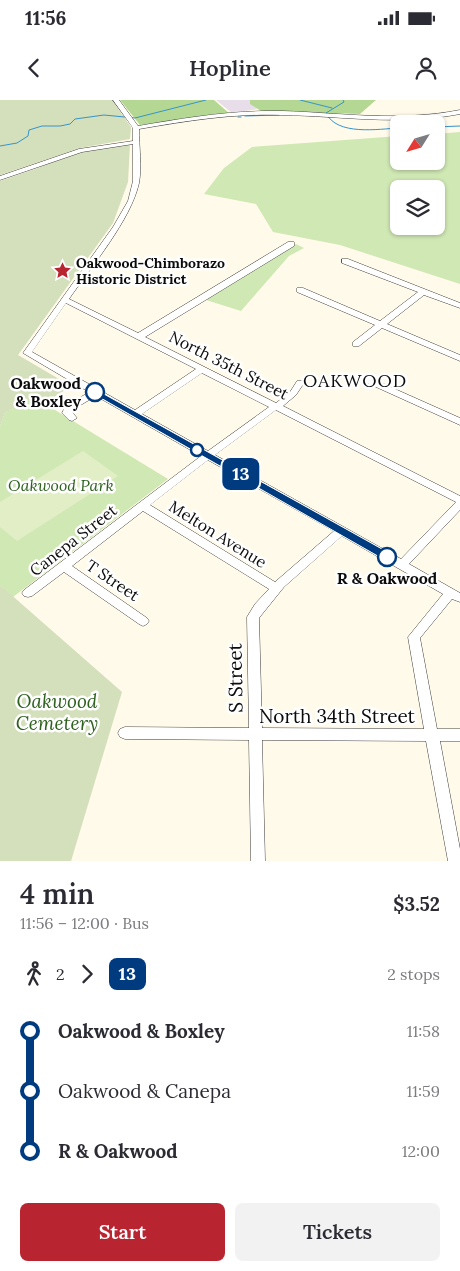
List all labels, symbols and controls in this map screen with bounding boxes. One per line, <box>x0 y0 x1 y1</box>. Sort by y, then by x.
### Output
text: 11:56 <box>25 6 66 30</box>
icon: back <box>20 54 48 82</box>
text: Hopline <box>189 54 271 82</box>
icon: person <box>412 54 440 82</box>
north arrow <box>390 115 445 170</box>
map controls <box>390 115 445 235</box>
button: layers <box>390 180 445 235</box>
place label: Oakwood-Chimborazo Historic District <box>76 254 225 288</box>
place icon: Oakwood-Chimborazo Historic District <box>52 261 72 281</box>
street label: North 35th Street <box>166 326 293 404</box>
district label: OAKWOOD <box>303 369 407 392</box>
place label: Oakwood & Boxley <box>10 373 81 411</box>
marker: Oakwood & Boxley <box>85 382 105 402</box>
unlabelled marker <box>190 443 204 457</box>
line badge: 13 <box>218 458 264 490</box>
text: 13 <box>232 462 250 485</box>
park label: Oakwood Park <box>8 475 114 495</box>
street label: Melton Avenue <box>165 496 271 572</box>
street label: Canepa Street <box>25 499 121 580</box>
marker: R & Oakwood <box>377 547 397 567</box>
street label: T Street <box>83 555 144 605</box>
place label: R & Oakwood <box>337 568 438 588</box>
street label: S Street <box>222 642 248 713</box>
park label: Oakwood Cemetery <box>16 689 98 735</box>
street label: North 34th Street <box>259 704 416 728</box>
text: 4 min <box>20 876 94 912</box>
text: $3.52 <box>393 892 440 916</box>
text: 11:56 – 12:00 · Bus <box>20 913 149 933</box>
icon: walk <box>20 960 48 988</box>
icon: forward <box>73 960 101 988</box>
text: 13 <box>119 962 136 985</box>
text: 2 <box>56 964 65 984</box>
text: 2 stops <box>387 964 440 984</box>
text: Oakwood & Boxley <box>58 1019 225 1043</box>
text: 11:58 <box>407 1021 440 1041</box>
text: Oakwood & Canepa <box>58 1079 231 1103</box>
text: 11:59 <box>406 1081 440 1101</box>
text: R & Oakwood <box>58 1139 178 1163</box>
text: 12:00 <box>402 1141 440 1161</box>
button: Start <box>20 1203 225 1261</box>
button: Tickets <box>235 1203 440 1261</box>

